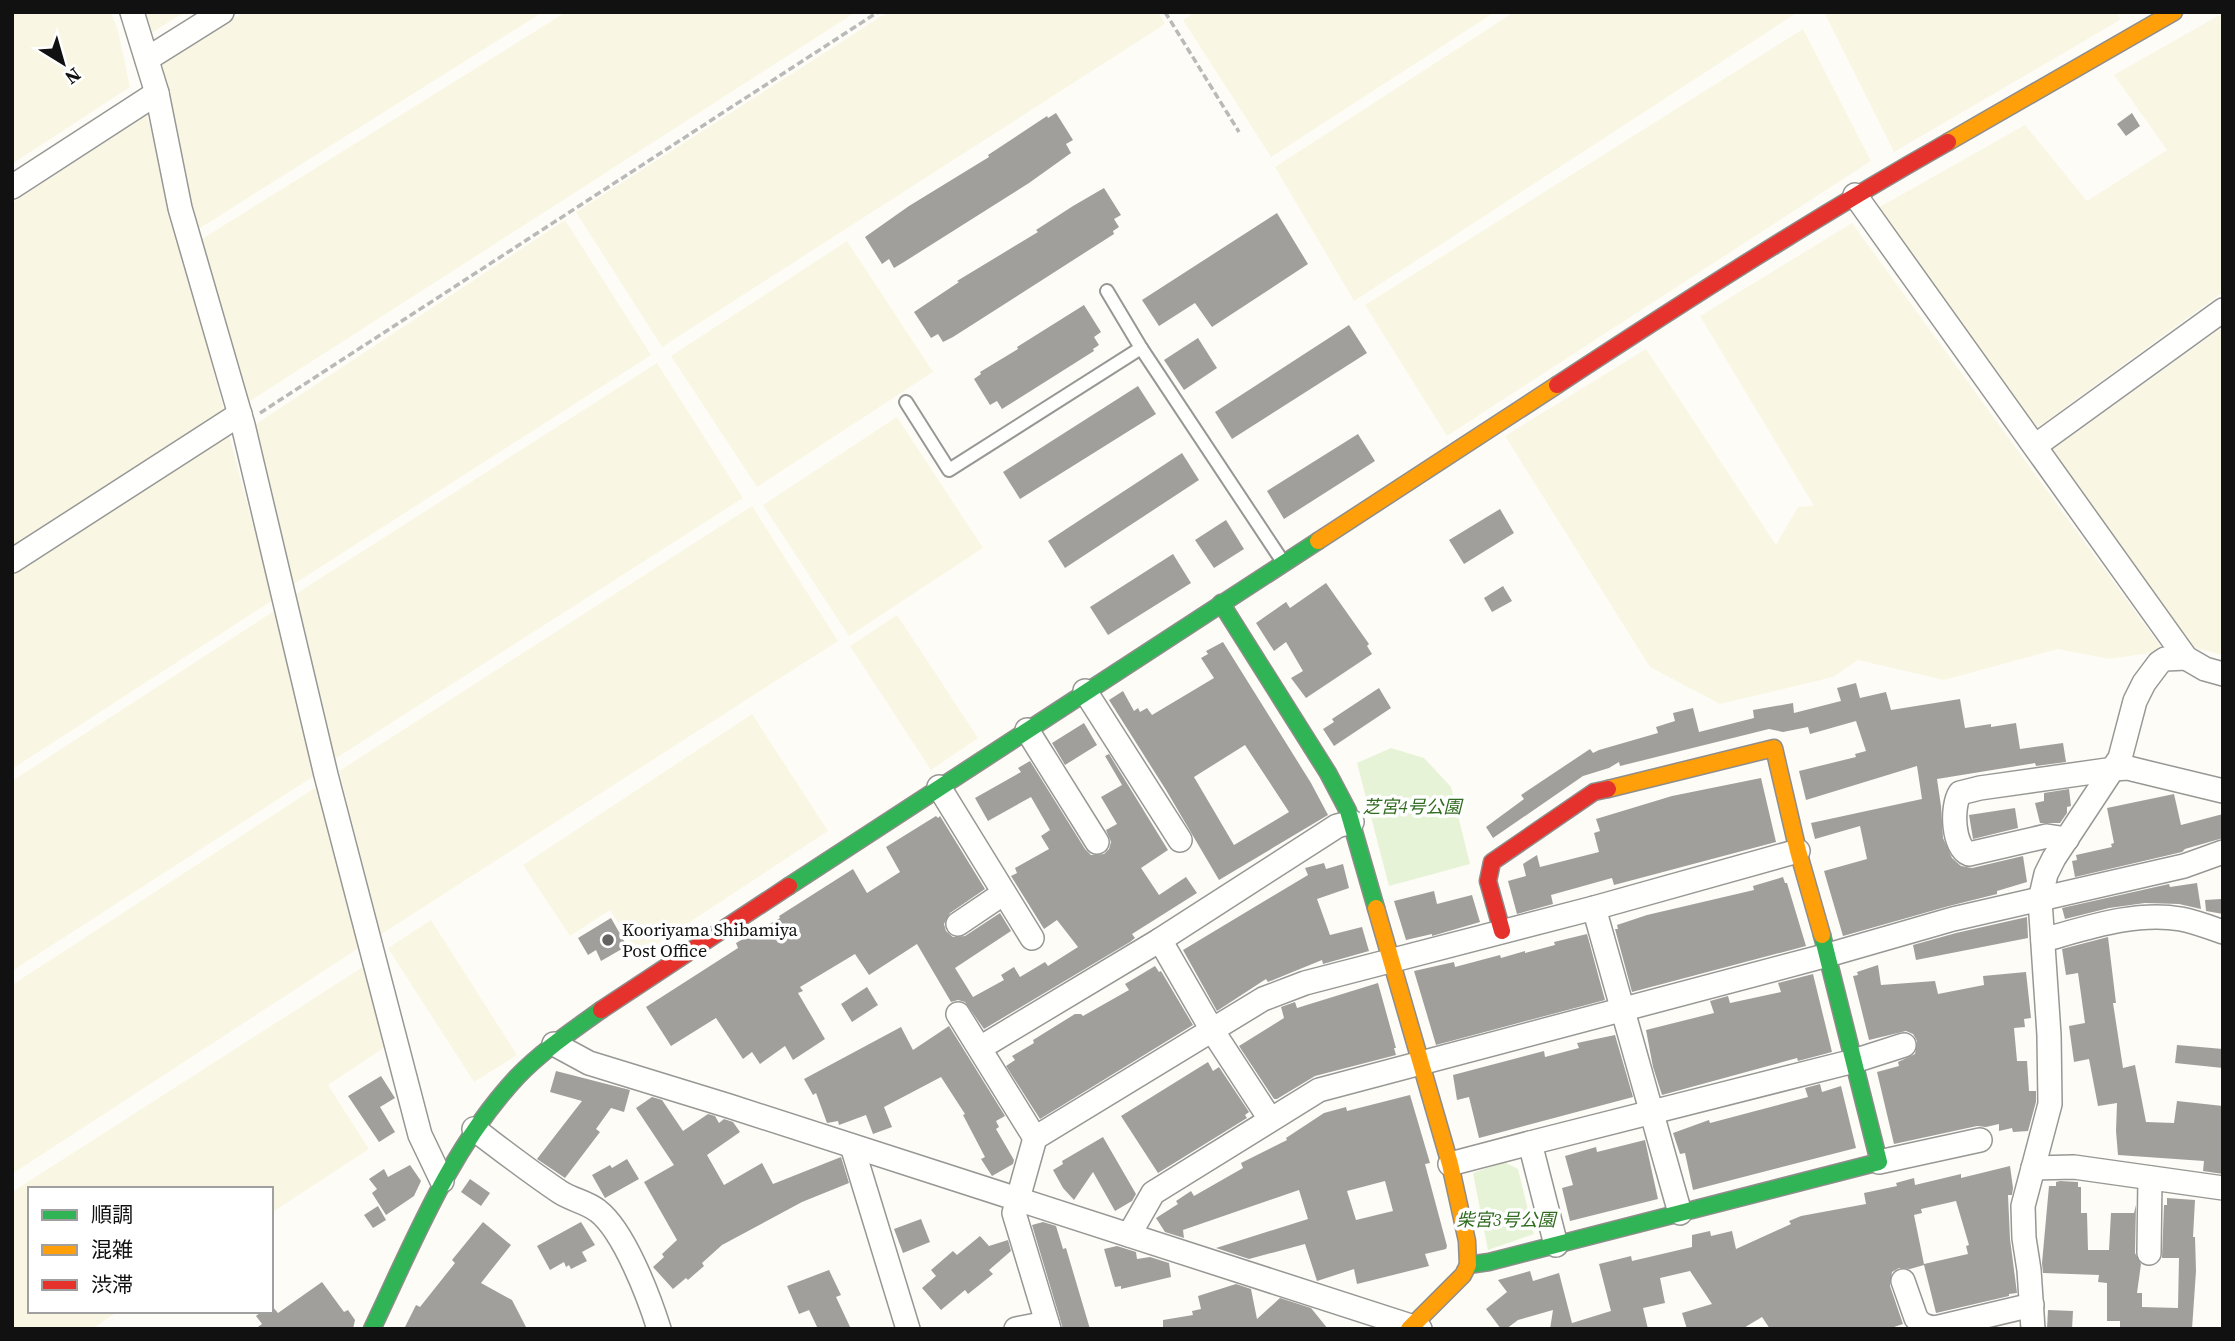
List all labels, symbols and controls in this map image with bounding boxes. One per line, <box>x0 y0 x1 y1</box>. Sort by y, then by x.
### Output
north arrow <box>28 28 98 98</box>
text: N <box>60 62 87 91</box>
park label: 芝宮4号公園 <box>1362 794 1465 819</box>
place label: Kooriyama Shibamiya Post Office <box>622 917 799 963</box>
marker: Kooriyama Shibamiya Post Office <box>600 932 616 948</box>
legend <box>28 1187 273 1313</box>
text: 順調 <box>91 1200 133 1229</box>
park label: 柴宮3号公園 <box>1456 1207 1559 1232</box>
text: 混雑 <box>91 1235 133 1264</box>
text: 渋滞 <box>91 1270 133 1299</box>

